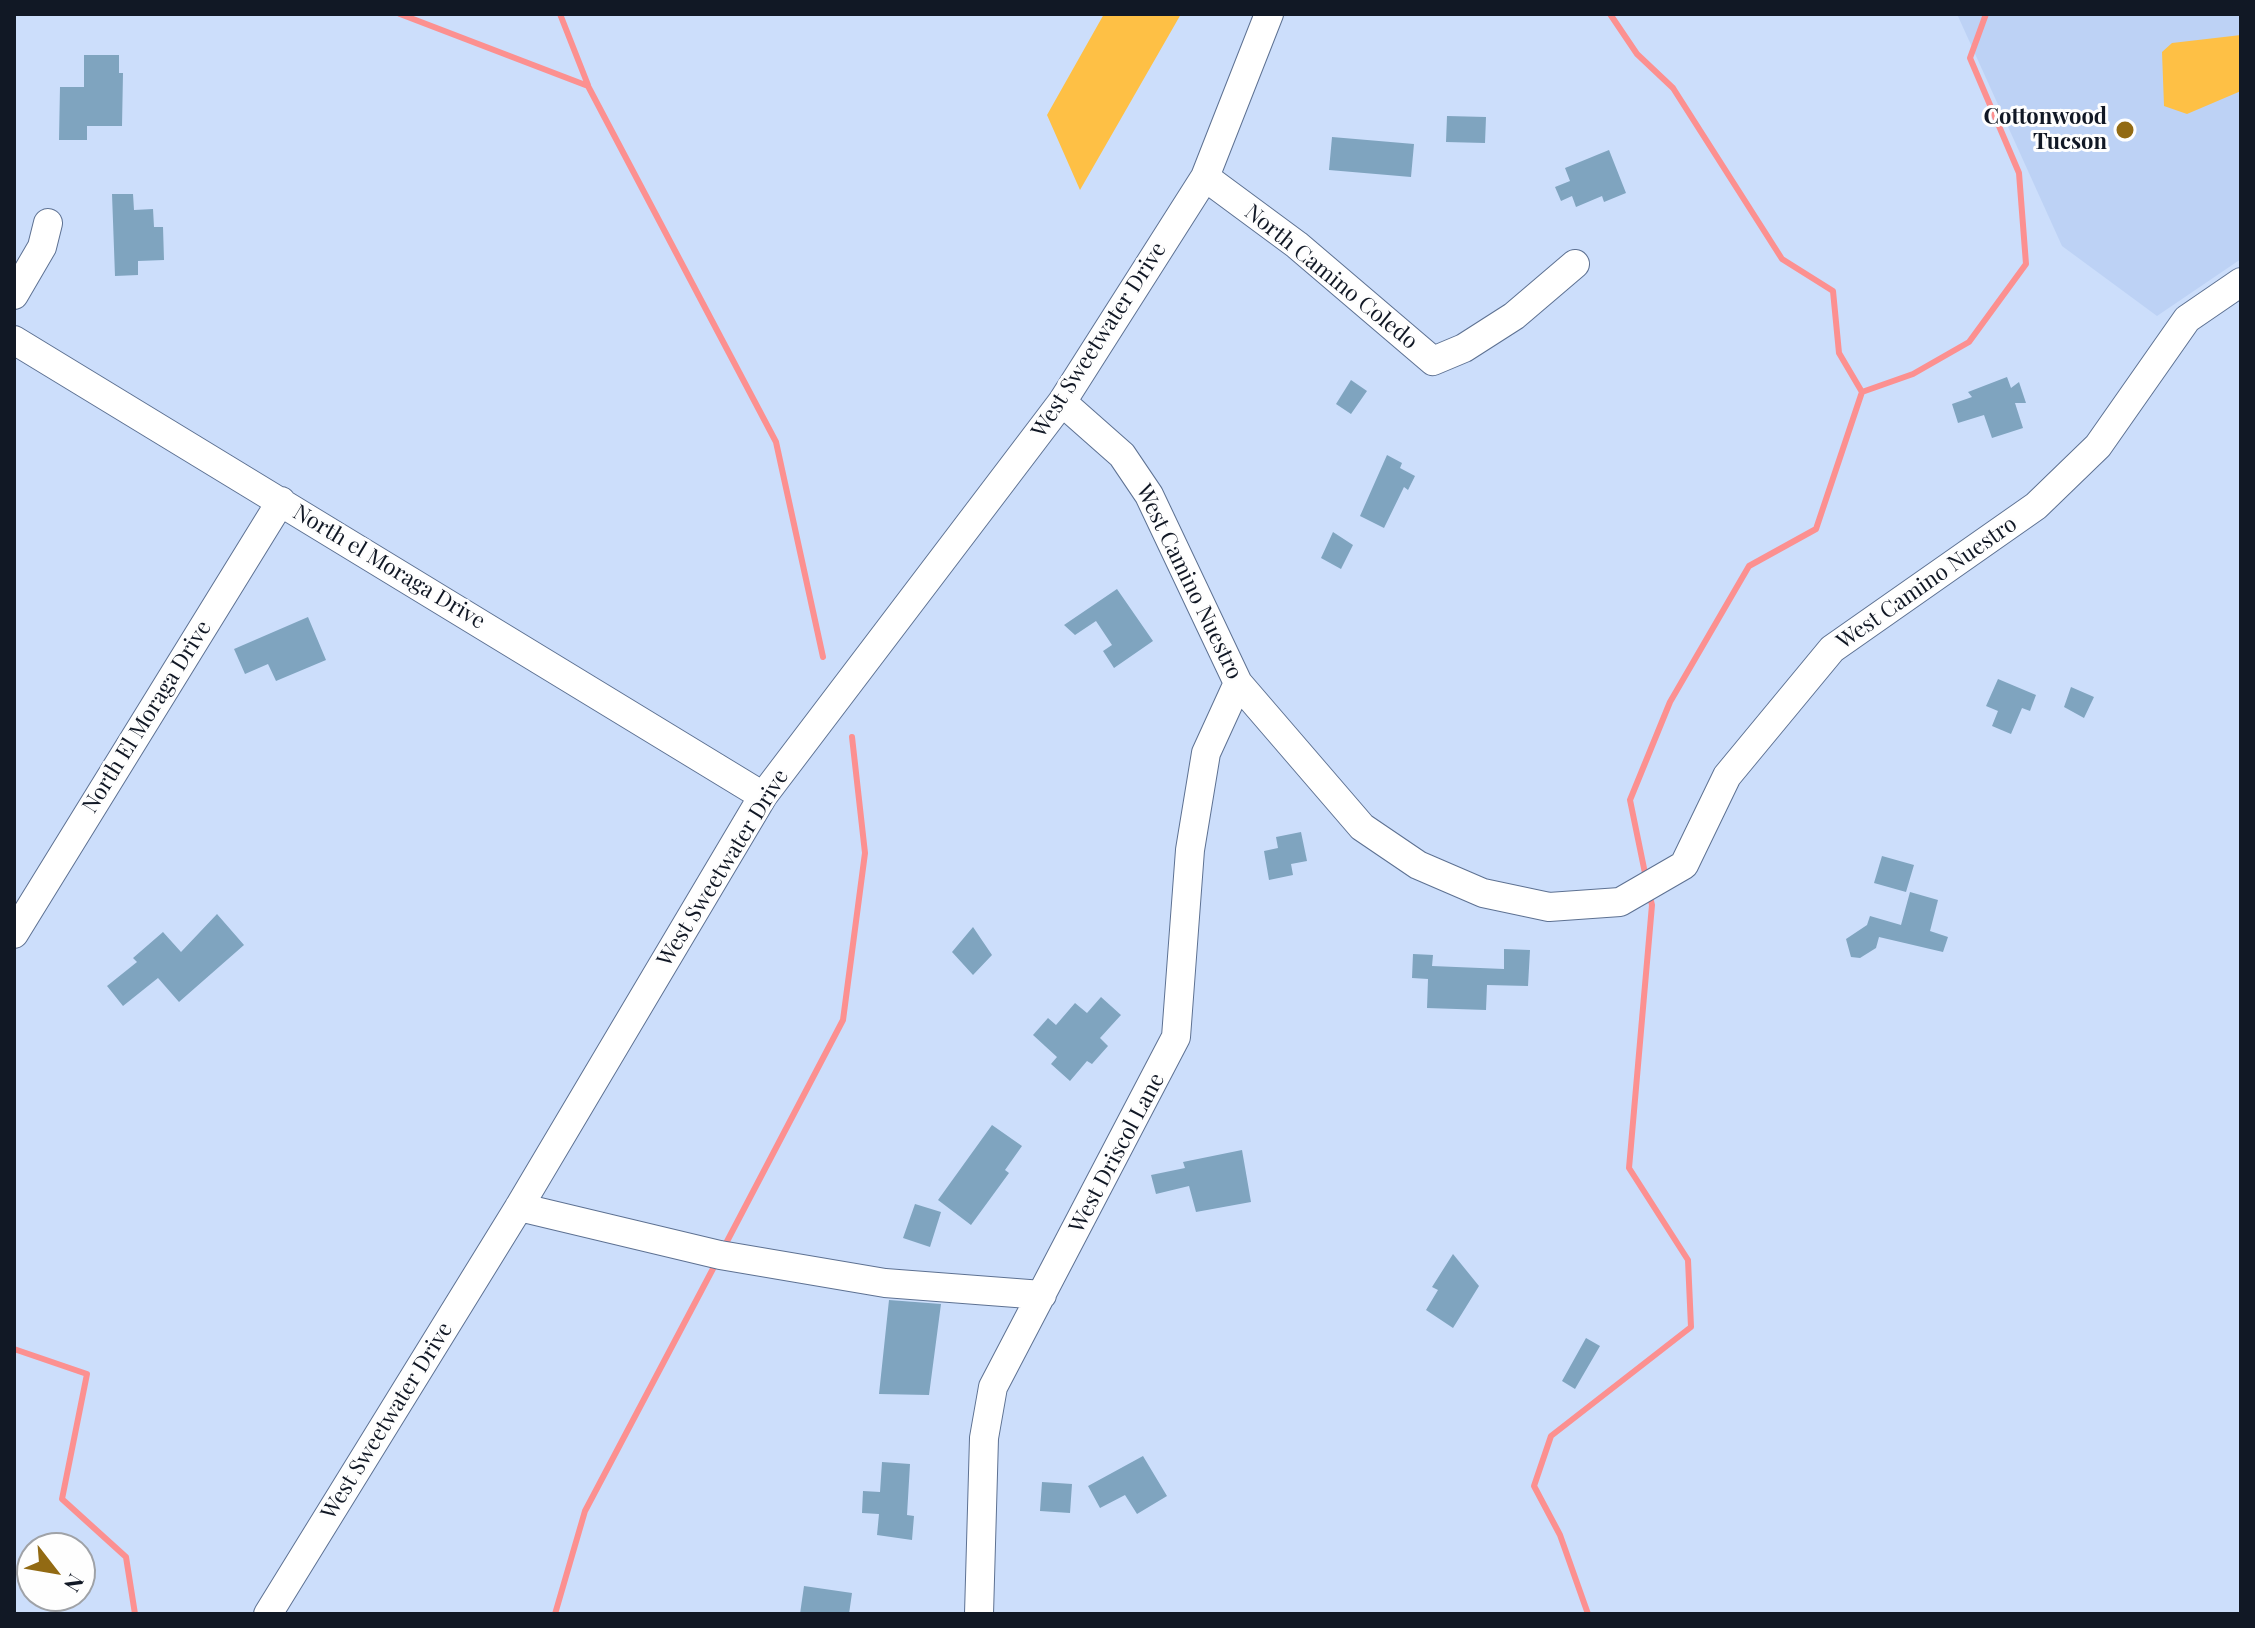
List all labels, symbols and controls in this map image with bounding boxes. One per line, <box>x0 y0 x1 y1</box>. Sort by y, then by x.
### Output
place label: Cottonwood Tucson <box>1984 104 2107 156</box>
marker: Cottonwood Tucson <box>2114 119 2136 141</box>
street label: North Camino Coledo <box>1239 199 1423 355</box>
street label: West Sweetwater Drive <box>1026 238 1172 442</box>
street label: West Camino Nuestro <box>1130 480 1248 684</box>
street label: North el Moraga Drive <box>288 499 490 635</box>
street label: West Camino Nuestro <box>1832 511 2022 655</box>
street label: North El Moraga Drive <box>77 616 217 818</box>
street label: West Sweetwater Drive <box>652 765 794 971</box>
street label: West Driscol Lane <box>1064 1069 1170 1237</box>
street label: West Sweetwater Drive <box>316 1318 458 1524</box>
north arrow <box>16 1532 96 1612</box>
text: N <box>58 1569 92 1598</box>

